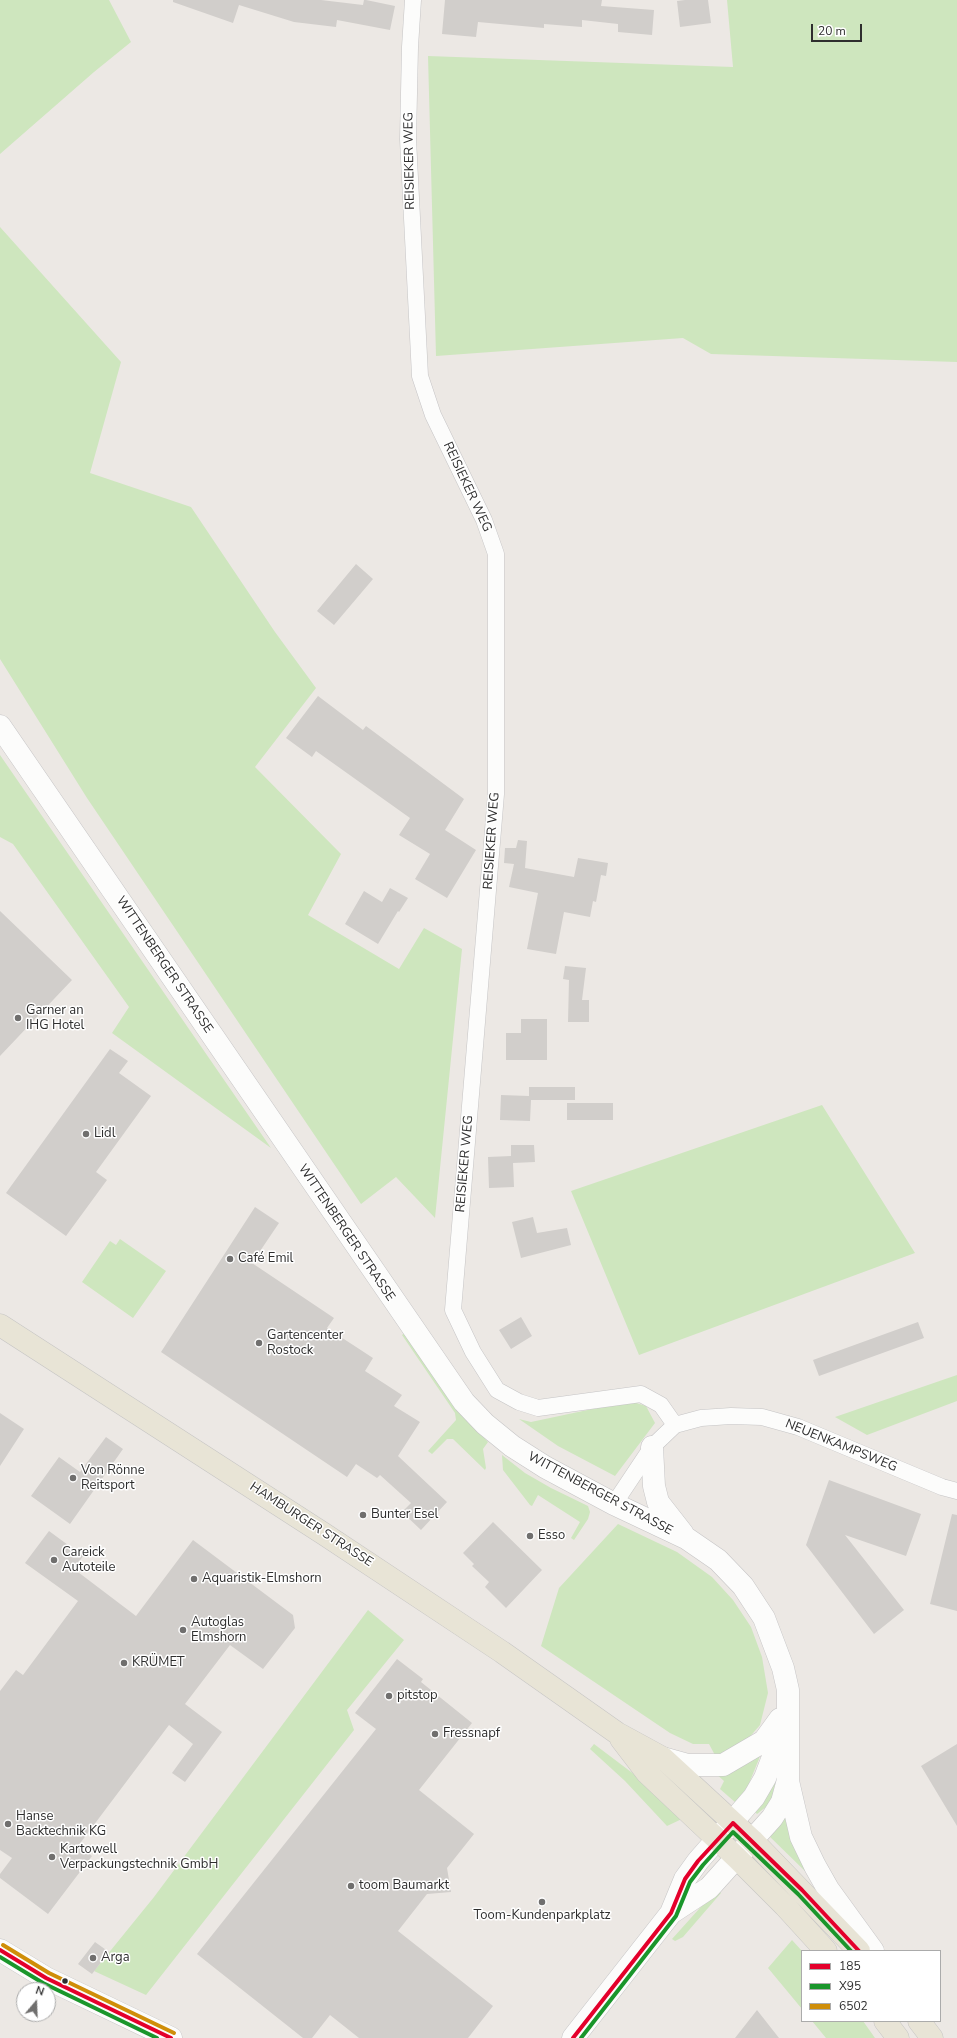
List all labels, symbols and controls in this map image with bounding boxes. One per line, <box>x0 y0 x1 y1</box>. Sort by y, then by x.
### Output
scale bar <box>813 16 864 42</box>
text: 20 m <box>818 23 846 39</box>
street label: REISIEKER WEG <box>401 112 419 210</box>
street label: REISIEKER WEG <box>439 440 495 534</box>
street label: REISIEKER WEG <box>481 792 503 890</box>
street label: WITTENBERGER STRASSE <box>112 894 216 1036</box>
place label: Garner an IHG Hotel <box>26 1003 84 1034</box>
marker: Garner an IHG Hotel <box>13 1013 23 1023</box>
street label: REISIEKER WEG <box>453 1115 477 1213</box>
place label: Lidl <box>94 1126 116 1142</box>
marker: Lidl <box>81 1129 91 1139</box>
street label: WITTENBERGER STRASSE <box>294 1162 398 1304</box>
place label: Café Emil <box>238 1251 293 1267</box>
marker: Café Emil <box>225 1254 235 1264</box>
place label: Gartencenter Rostock <box>267 1328 343 1359</box>
marker: Gartencenter Rostock <box>254 1338 264 1348</box>
street label: NEUENKAMPSWEG <box>783 1416 899 1476</box>
street label: WITTENBERGER STRASSE <box>525 1449 675 1539</box>
place label: Von Rönne Reitsport <box>81 1463 145 1494</box>
marker: Von Rönne Reitsport <box>68 1473 78 1483</box>
street label: HAMBURGER STRASSE <box>247 1479 375 1571</box>
place label: Bunter Esel <box>371 1507 438 1523</box>
marker: Bunter Esel <box>358 1510 368 1520</box>
place label: Esso <box>538 1528 565 1544</box>
marker: Esso <box>525 1531 535 1541</box>
place label: Careick Autoteile <box>62 1545 116 1576</box>
marker: Careick Autoteile <box>49 1555 59 1565</box>
place label: Aquaristik-Elmshorn <box>202 1571 322 1587</box>
marker: Aquaristik-Elmshorn <box>189 1574 199 1584</box>
place label: Autoglas Elmshorn <box>191 1615 246 1646</box>
marker: Autoglas Elmshorn <box>178 1625 188 1635</box>
place label: KRÜMET <box>132 1655 185 1671</box>
marker: KRÜMET <box>119 1658 129 1668</box>
place label: pitstop <box>397 1688 438 1704</box>
marker: pitstop <box>384 1691 394 1701</box>
place label: Fressnapf <box>443 1726 500 1742</box>
marker: Fressnapf <box>430 1729 440 1739</box>
place label: Hanse Backtechnik KG <box>16 1809 106 1840</box>
marker: Hanse Backtechnik KG <box>3 1819 13 1829</box>
place label: Kartowell Verpackungstechnik GmbH <box>60 1842 218 1873</box>
marker: Kartowell Verpackungstechnik GmbH <box>47 1852 57 1862</box>
place label: toom Baumarkt <box>359 1878 449 1894</box>
marker: toom Baumarkt <box>346 1881 356 1891</box>
marker: Toom-Kundenparkplatz <box>537 1897 547 1907</box>
place label: Toom-Kundenparkplatz <box>474 1908 610 1924</box>
place label: Arga <box>101 1950 130 1966</box>
legend <box>801 1950 941 2022</box>
marker: Arga <box>88 1953 98 1963</box>
text: 185 <box>839 1958 861 1974</box>
unlabelled marker <box>60 1976 70 1986</box>
text: X95 <box>839 1978 861 1994</box>
north arrow <box>16 1982 56 2022</box>
text: N <box>33 1983 46 2000</box>
text: 6502 <box>839 1998 868 2014</box>

